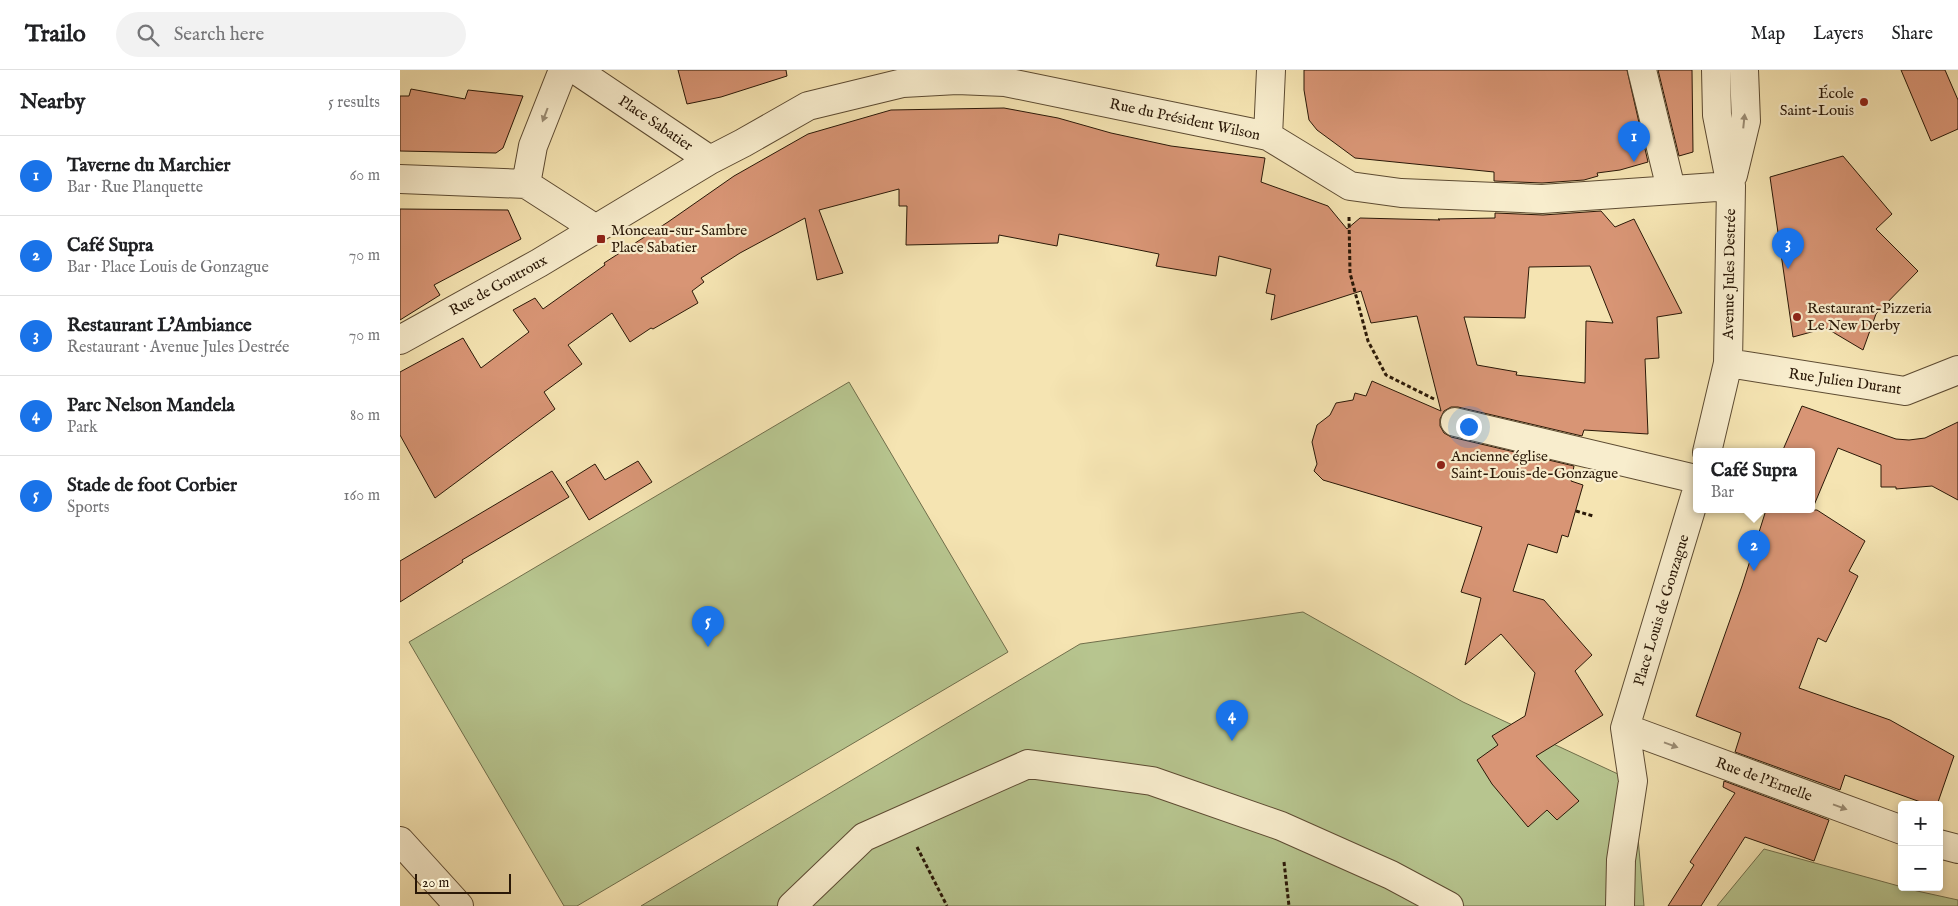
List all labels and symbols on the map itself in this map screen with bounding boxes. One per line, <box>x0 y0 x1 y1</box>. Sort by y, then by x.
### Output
place label: École Saint-Louis <box>1780 84 1854 120</box>
street label: Place Sabatier <box>615 91 697 156</box>
street label: Rue du Président Wilson <box>1108 94 1262 145</box>
marker: École Saint-Louis <box>1858 96 1870 108</box>
one-way arrow <box>541 108 548 123</box>
one-way arrow <box>1740 113 1748 129</box>
pin: 1 <box>1618 121 1650 162</box>
street label: Avenue Jules Destrée <box>1719 208 1740 341</box>
place label: Monceau-sur-Sambre Place Sabatier <box>611 221 747 257</box>
pin: 3 <box>1772 228 1804 269</box>
marker: Monceau-sur-Sambre Place Sabatier <box>595 233 607 245</box>
street label: Rue de Goutroux <box>446 250 551 320</box>
place label: Restaurant-Pizzeria Le New Derby <box>1807 299 1932 335</box>
marker: Restaurant-Pizzeria Le New Derby <box>1791 311 1803 323</box>
street label: Rue Julien Durant <box>1787 364 1903 399</box>
your location <box>1456 414 1482 440</box>
place label: Ancienne église Saint-Louis-de-Gonzague <box>1450 447 1618 483</box>
marker: Ancienne église Saint-Louis-de-Gonzague <box>1435 459 1447 471</box>
pin: 2 <box>1738 530 1770 571</box>
street label: Place Louis de Gonzague <box>1629 532 1694 688</box>
pin: 5 <box>692 606 724 647</box>
pin: 4 <box>1216 700 1248 741</box>
one-way arrow <box>1664 741 1678 749</box>
street label: Rue de l'Ernelle <box>1713 753 1815 806</box>
one-way arrow <box>1833 803 1848 811</box>
scale bar <box>415 871 511 894</box>

